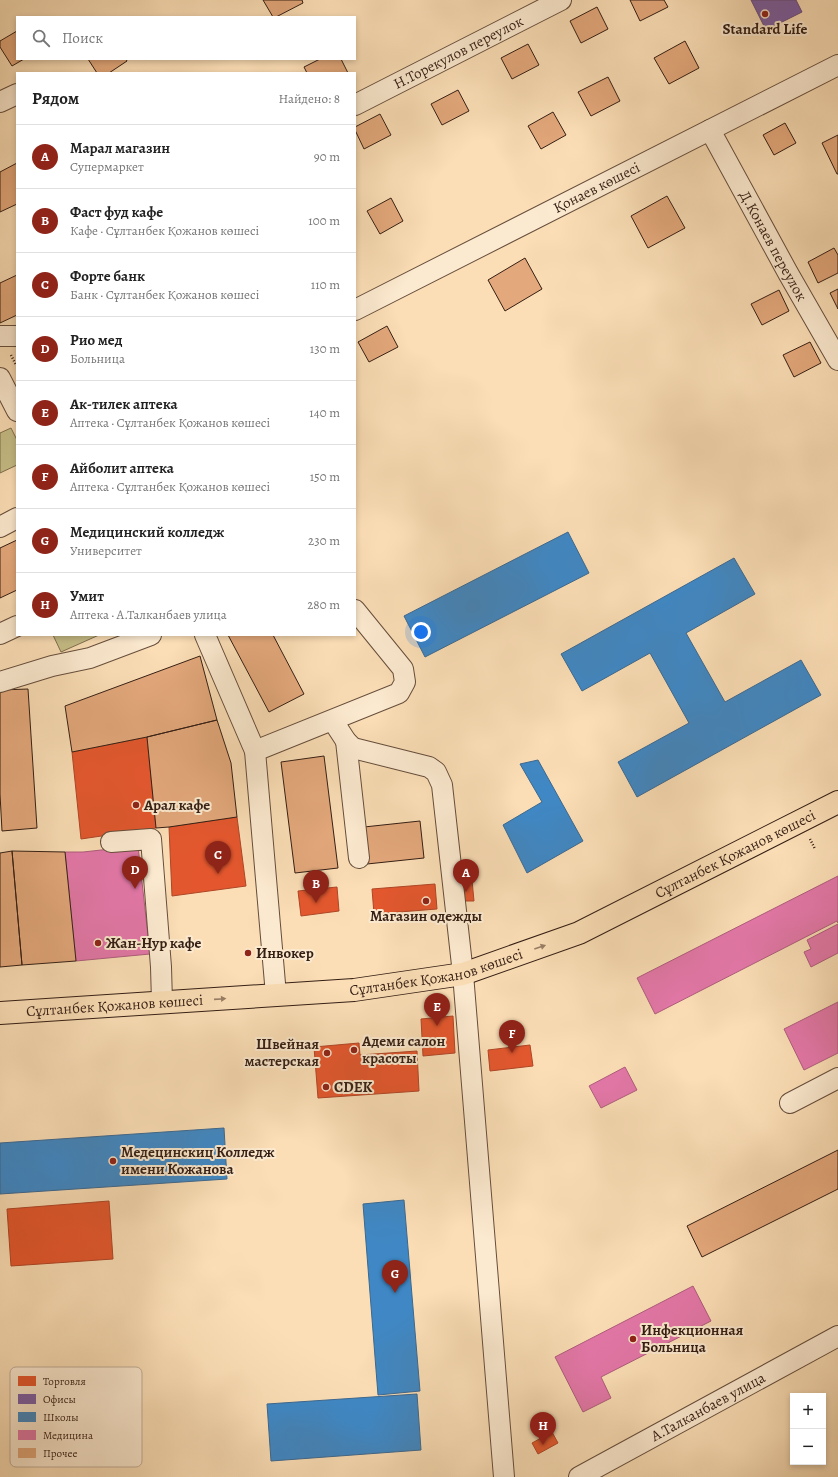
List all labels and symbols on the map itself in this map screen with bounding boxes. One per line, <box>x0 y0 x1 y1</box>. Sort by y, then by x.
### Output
marker: Standard Life <box>760 9 770 19</box>
street label: Н.Торекулов переулок <box>390 11 527 94</box>
place label: Standard Life <box>723 19 808 39</box>
street label: Қонаев көшесі <box>550 157 643 218</box>
street label: Д.Конаев переулок <box>735 187 812 305</box>
your location <box>411 622 431 642</box>
place label: Арал кафе <box>143 795 210 815</box>
marker: Арал кафе <box>131 800 141 810</box>
street label: Сұлтанбек Қожанов көшесі <box>652 805 819 903</box>
pin: C <box>205 841 231 874</box>
pin: D <box>122 856 148 889</box>
pin: A <box>453 859 479 892</box>
pin: B <box>303 870 329 903</box>
marker: Магазин одежды <box>421 896 431 906</box>
place label: Магазин одежды <box>370 906 482 926</box>
place label: Жан-Нур кафе <box>106 933 202 953</box>
marker: Жан-Нур кафе <box>93 938 103 948</box>
place label: Инвокер <box>256 943 314 963</box>
one-way arrow <box>535 943 547 949</box>
street label: Сұлтанбек Қожанов көшесі <box>348 944 526 1001</box>
marker: Инвокер <box>243 948 253 958</box>
street label: Сұлтанбек Қожанов көшесі <box>26 990 204 1021</box>
pin: E <box>424 993 450 1026</box>
one-way arrow <box>214 995 227 1002</box>
pin: F <box>499 1020 525 1053</box>
place label: Адеми салон красоты <box>361 1031 445 1068</box>
place label: Швейная мастерская <box>244 1034 319 1071</box>
marker: Адеми салон красоты <box>349 1045 359 1055</box>
marker: Швейная мастерская <box>322 1048 332 1058</box>
place label: CDEK <box>334 1077 373 1097</box>
marker: CDEK <box>321 1082 331 1092</box>
place label: Медецинскиц Колледж имени Кожанова <box>121 1142 275 1179</box>
marker: Медецинскиц Колледж имени Кожанова <box>108 1156 118 1166</box>
pin: G <box>382 1260 408 1293</box>
place label: Инфекционная Больница <box>641 1320 744 1357</box>
marker: Инфекционная Больница <box>628 1334 638 1344</box>
legend <box>10 1367 142 1467</box>
street label: А.Талканбаев улица <box>647 1367 769 1446</box>
text: Торговля <box>43 1374 86 1389</box>
text: Офисы <box>43 1392 76 1407</box>
text: Школы <box>43 1410 78 1425</box>
pin: H <box>530 1412 556 1445</box>
text: Медицина <box>43 1428 94 1443</box>
text: Прочее <box>43 1446 77 1461</box>

